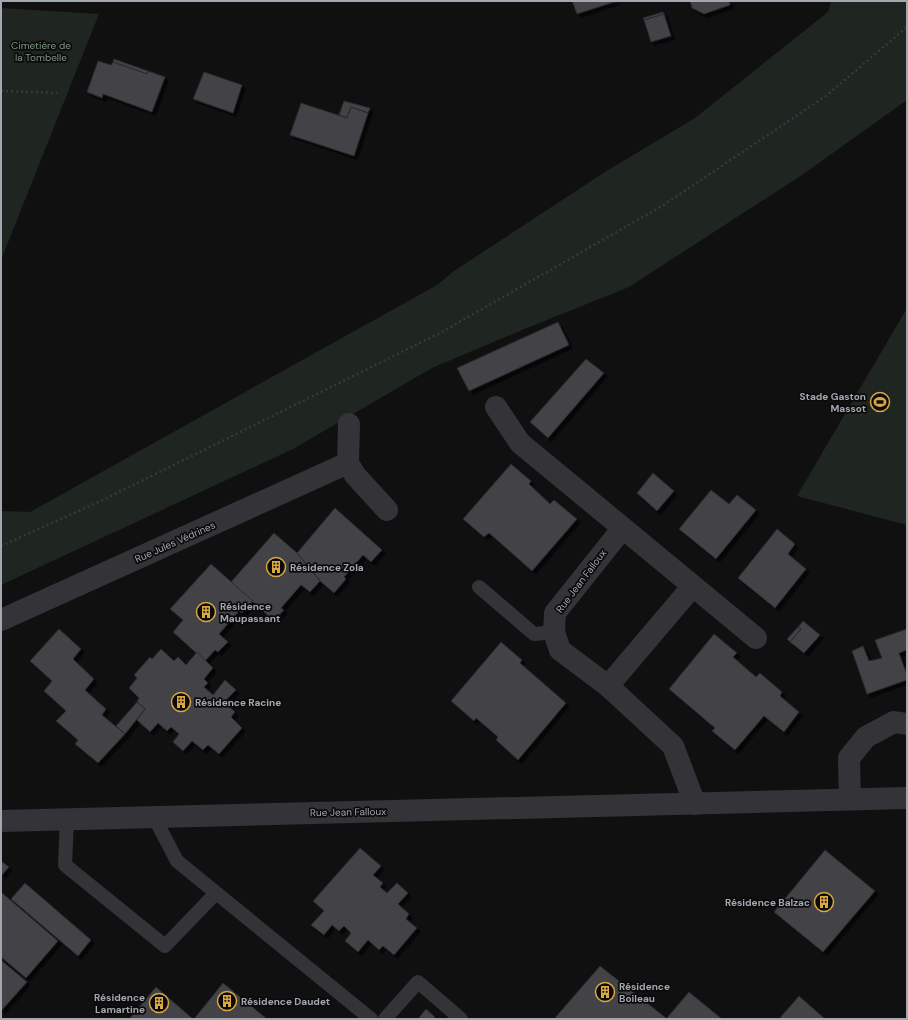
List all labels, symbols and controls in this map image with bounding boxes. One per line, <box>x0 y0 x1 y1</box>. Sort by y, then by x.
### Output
park label: Cimetière de la Tombelle <box>11 39 71 64</box>
place label: Stade Gaston Massot <box>800 390 866 415</box>
sports icon: Stade Gaston Massot <box>869 391 891 413</box>
street label: Rue Jules Védrines <box>133 518 217 566</box>
street label: Rue Jean Falloux <box>553 547 609 615</box>
building icon: Résidence Zola <box>265 556 287 578</box>
place label: Résidence Zola <box>290 561 364 574</box>
place label: Résidence Maupassant <box>220 600 280 625</box>
building icon: Résidence Maupassant <box>195 601 217 623</box>
building icon: Résidence Racine <box>170 691 192 713</box>
place label: Résidence Racine <box>195 696 281 709</box>
street label: Rue Jean Falloux <box>310 805 386 819</box>
building icon: Résidence Balzac <box>813 891 835 913</box>
place label: Résidence Balzac <box>725 896 810 909</box>
place label: Résidence Boileau <box>619 980 670 1005</box>
building icon: Résidence Boileau <box>594 981 616 1003</box>
building icon: Résidence Daudet <box>216 990 238 1012</box>
place label: Résidence Lamartine <box>94 991 145 1016</box>
building icon: Résidence Lamartine <box>148 992 170 1014</box>
place label: Résidence Daudet <box>241 995 330 1008</box>

